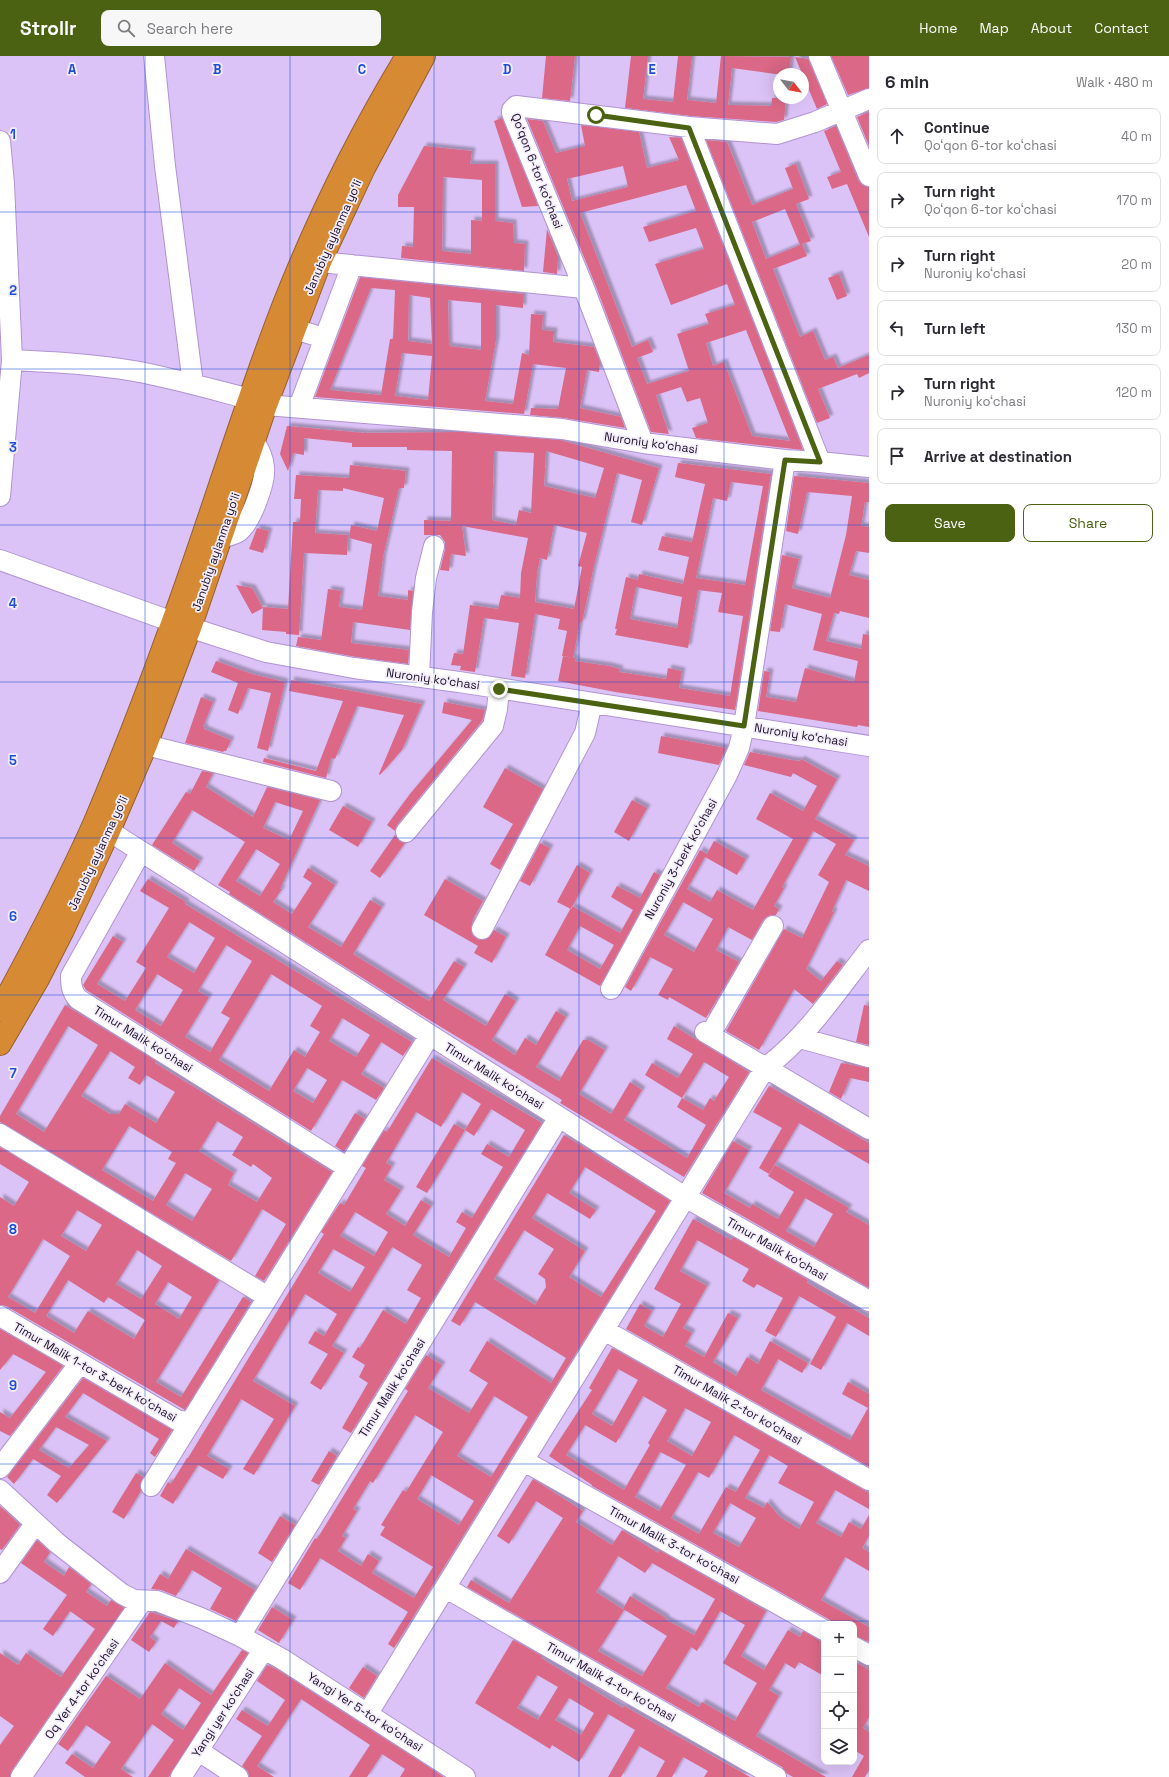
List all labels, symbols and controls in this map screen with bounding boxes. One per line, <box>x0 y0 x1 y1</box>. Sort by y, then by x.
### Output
search box <box>101 10 381 46</box>
text: Strollr <box>20 16 77 41</box>
icon: search <box>115 17 137 39</box>
text: Search here <box>147 19 233 38</box>
text: Home <box>919 19 957 37</box>
text: Map <box>979 19 1009 37</box>
text: About <box>1031 19 1072 37</box>
text: Contact <box>1094 19 1149 37</box>
text: A <box>68 61 77 78</box>
text: B <box>213 61 222 78</box>
text: C <box>358 61 366 78</box>
text: D <box>503 61 512 78</box>
text: E <box>648 61 656 78</box>
north arrow <box>773 68 809 104</box>
text: 6 min <box>885 71 929 93</box>
text: Walk · 480 m <box>1076 74 1153 91</box>
route start <box>587 106 605 124</box>
street label: Qoʻqon 6-tor koʻchasi <box>508 111 566 231</box>
text: Continue <box>924 118 990 137</box>
icon: ahead <box>886 125 908 147</box>
text: 1 <box>10 126 16 143</box>
text: 40 m <box>1121 128 1152 145</box>
text: Qoʻqon 6-tor koʻchasi <box>924 137 1057 154</box>
street label: Janubiy aylanma yoʻli <box>300 177 366 297</box>
text: Turn right <box>924 182 995 201</box>
icon: right <box>886 189 908 211</box>
text: 170 m <box>1116 192 1152 209</box>
text: Qoʻqon 6-tor koʻchasi <box>924 201 1057 218</box>
text: Turn right <box>924 246 995 265</box>
icon: right <box>886 253 908 275</box>
text: 20 m <box>1121 256 1152 273</box>
text: Nuroniy koʻchasi <box>924 265 1026 282</box>
text: 2 <box>9 282 17 299</box>
icon: left <box>886 317 908 339</box>
text: Turn left <box>924 319 986 338</box>
text: 130 m <box>1116 320 1152 337</box>
text: Turn right <box>924 374 995 393</box>
icon: right <box>886 381 908 403</box>
text: 120 m <box>1116 384 1152 401</box>
text: Nuroniy koʻchasi <box>924 393 1026 410</box>
street label: Nuroniy koʻchasi <box>603 429 699 457</box>
text: 3 <box>9 439 17 456</box>
icon: arrive <box>886 445 908 467</box>
text: Arrive at destination <box>924 447 1072 466</box>
street label: Janubiy aylanma yoʻli <box>188 491 244 613</box>
button: Save <box>885 504 1015 542</box>
button: Share <box>1023 504 1153 542</box>
text: 4 <box>9 595 17 612</box>
street label: Nuroniy koʻchasi <box>385 665 481 693</box>
route end <box>490 680 508 698</box>
street label: Nuroniy koʻchasi <box>753 720 849 750</box>
text: 5 <box>9 752 17 769</box>
street label: Janubiy aylanma yoʻli <box>64 793 132 913</box>
street label: Nuroniy 3-berk koʻchasi <box>641 796 721 922</box>
text: 6 <box>9 908 17 925</box>
street label: Timur Malik koʻchasi <box>90 1002 196 1076</box>
street label: Timur Malik koʻchasi <box>441 1039 547 1113</box>
text: 7 <box>9 1065 17 1082</box>
street label: Timur Malik koʻchasi <box>724 1214 830 1285</box>
text: 8 <box>9 1221 17 1238</box>
street label: Timur Malik 1-tor 3-berk koʻchasi <box>10 1318 180 1426</box>
street label: Timur Malik koʻchasi <box>355 1335 429 1441</box>
street label: Timur Malik 2-tor koʻchasi <box>669 1361 805 1449</box>
text: 9 <box>9 1377 17 1394</box>
street label: Timur Malik 3-tor koʻchasi <box>606 1502 742 1588</box>
map controls <box>821 1621 857 1765</box>
button: + <box>821 1621 857 1657</box>
street label: Oq Yer 4-tor koʻchasi <box>41 1636 123 1742</box>
street label: Timur Malik 4-tor koʻchasi <box>543 1638 679 1726</box>
button: − <box>821 1657 857 1693</box>
street label: Yangi yer koʻchasi <box>188 1665 258 1760</box>
street label: Yangi Yer 5-tor koʻchasi <box>304 1669 426 1755</box>
button: locate <box>821 1693 857 1729</box>
button: layers <box>821 1729 857 1765</box>

